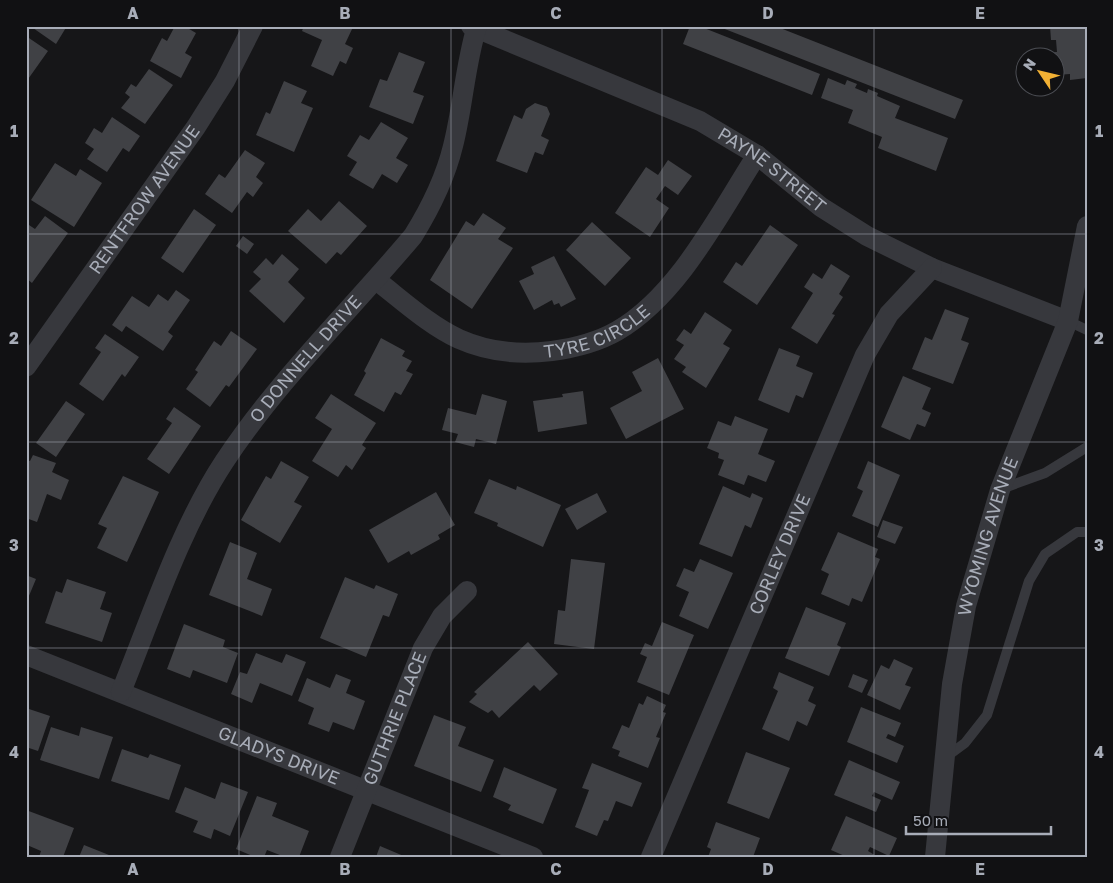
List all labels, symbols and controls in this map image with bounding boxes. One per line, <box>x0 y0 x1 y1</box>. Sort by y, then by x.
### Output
text: A <box>127 3 139 23</box>
text: B <box>339 3 351 23</box>
text: C <box>550 3 562 23</box>
text: D <box>762 3 774 23</box>
text: E <box>975 3 985 23</box>
north arrow <box>1016 48 1066 98</box>
text: N <box>1019 55 1039 73</box>
street label: RENTFROW AVENUE <box>83 120 204 278</box>
text: 1 <box>10 121 18 141</box>
text: 1 <box>1095 121 1103 141</box>
street label: PAYNE STREET <box>714 122 831 217</box>
street label: O DONNELL DRIVE <box>244 290 366 426</box>
street label: TYRE CIRCLE <box>542 299 654 362</box>
text: 2 <box>9 328 19 348</box>
text: 2 <box>1094 328 1104 348</box>
street label: WYOMING AVENUE <box>952 453 1022 617</box>
street label: CORLEY DRIVE <box>744 490 814 618</box>
text: 3 <box>9 535 19 555</box>
text: 3 <box>1094 535 1104 555</box>
street label: GUTHRIE PLACE <box>358 648 430 788</box>
street label: GLADYS DRIVE <box>215 721 343 789</box>
text: 4 <box>9 742 19 762</box>
text: 4 <box>1094 742 1104 762</box>
scale bar <box>906 803 1050 835</box>
text: 50 m <box>913 811 948 829</box>
text: A <box>127 859 139 879</box>
text: B <box>339 859 351 879</box>
text: C <box>550 859 562 879</box>
text: D <box>762 859 774 879</box>
text: E <box>975 859 985 879</box>

